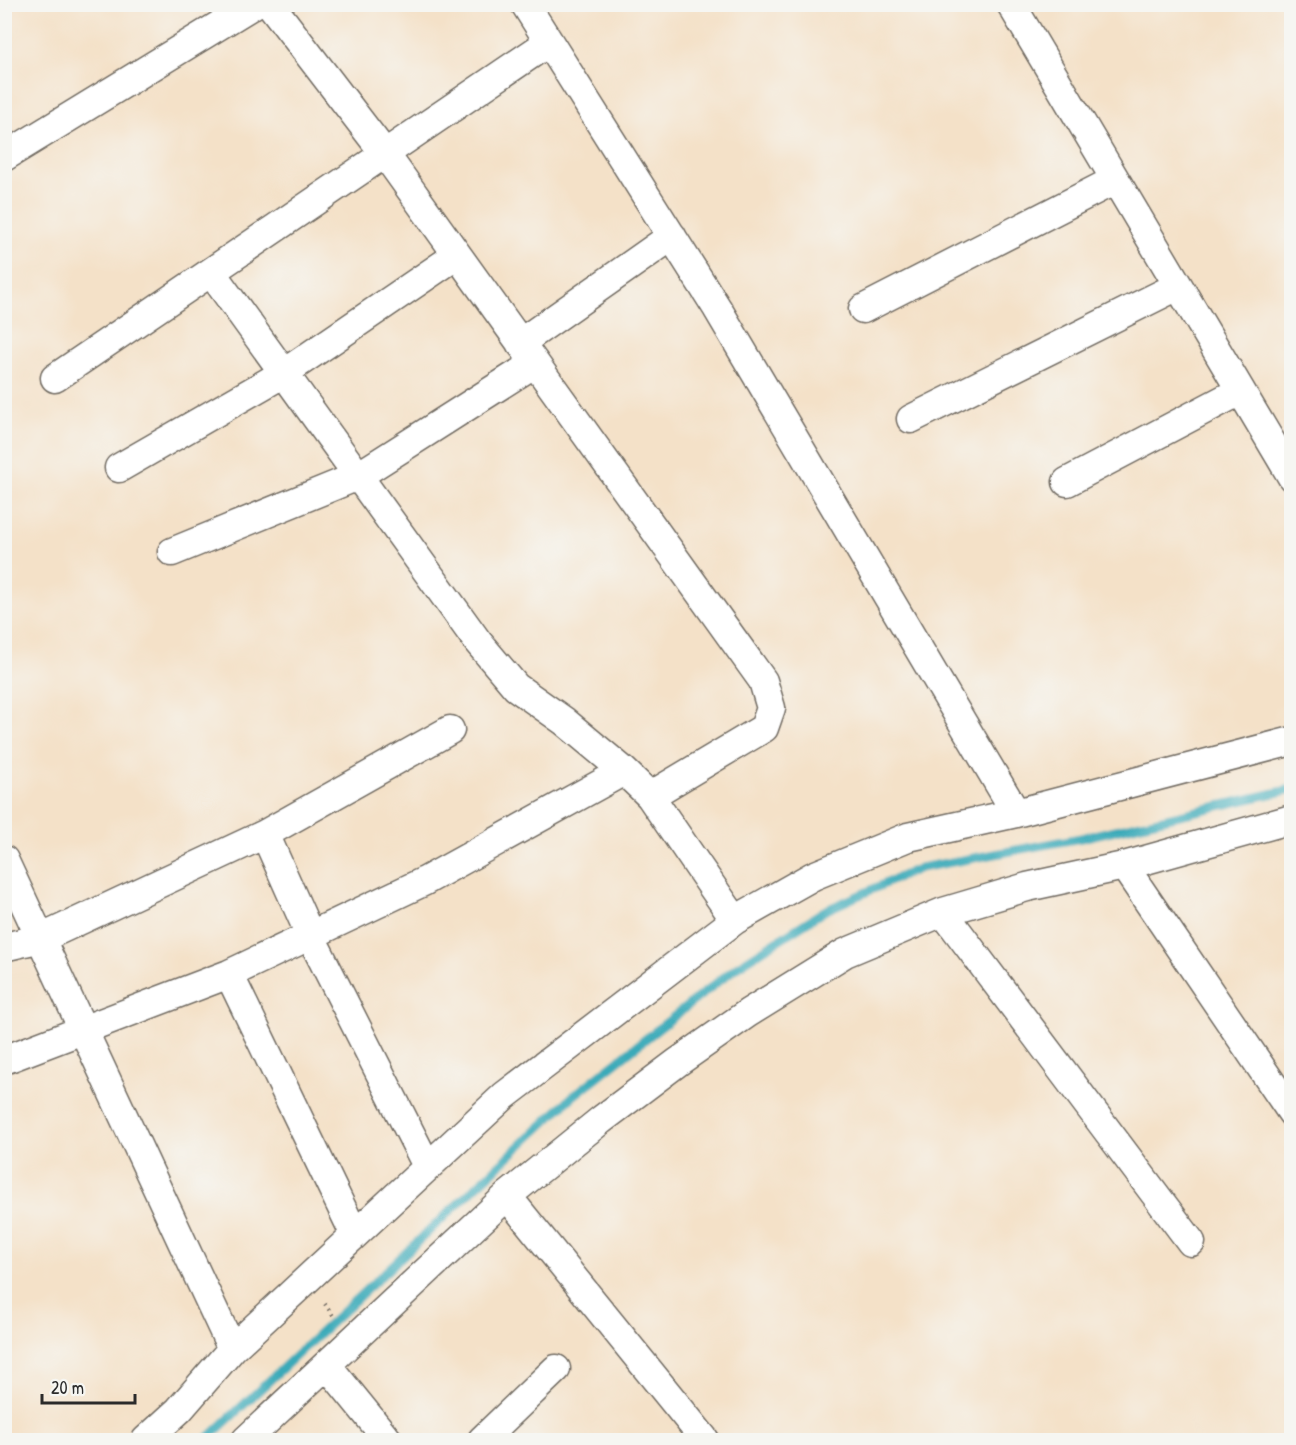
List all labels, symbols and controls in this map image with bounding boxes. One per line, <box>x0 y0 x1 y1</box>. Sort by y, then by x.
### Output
scale bar <box>42 1367 135 1405</box>
text: 20 m <box>51 1375 84 1400</box>

